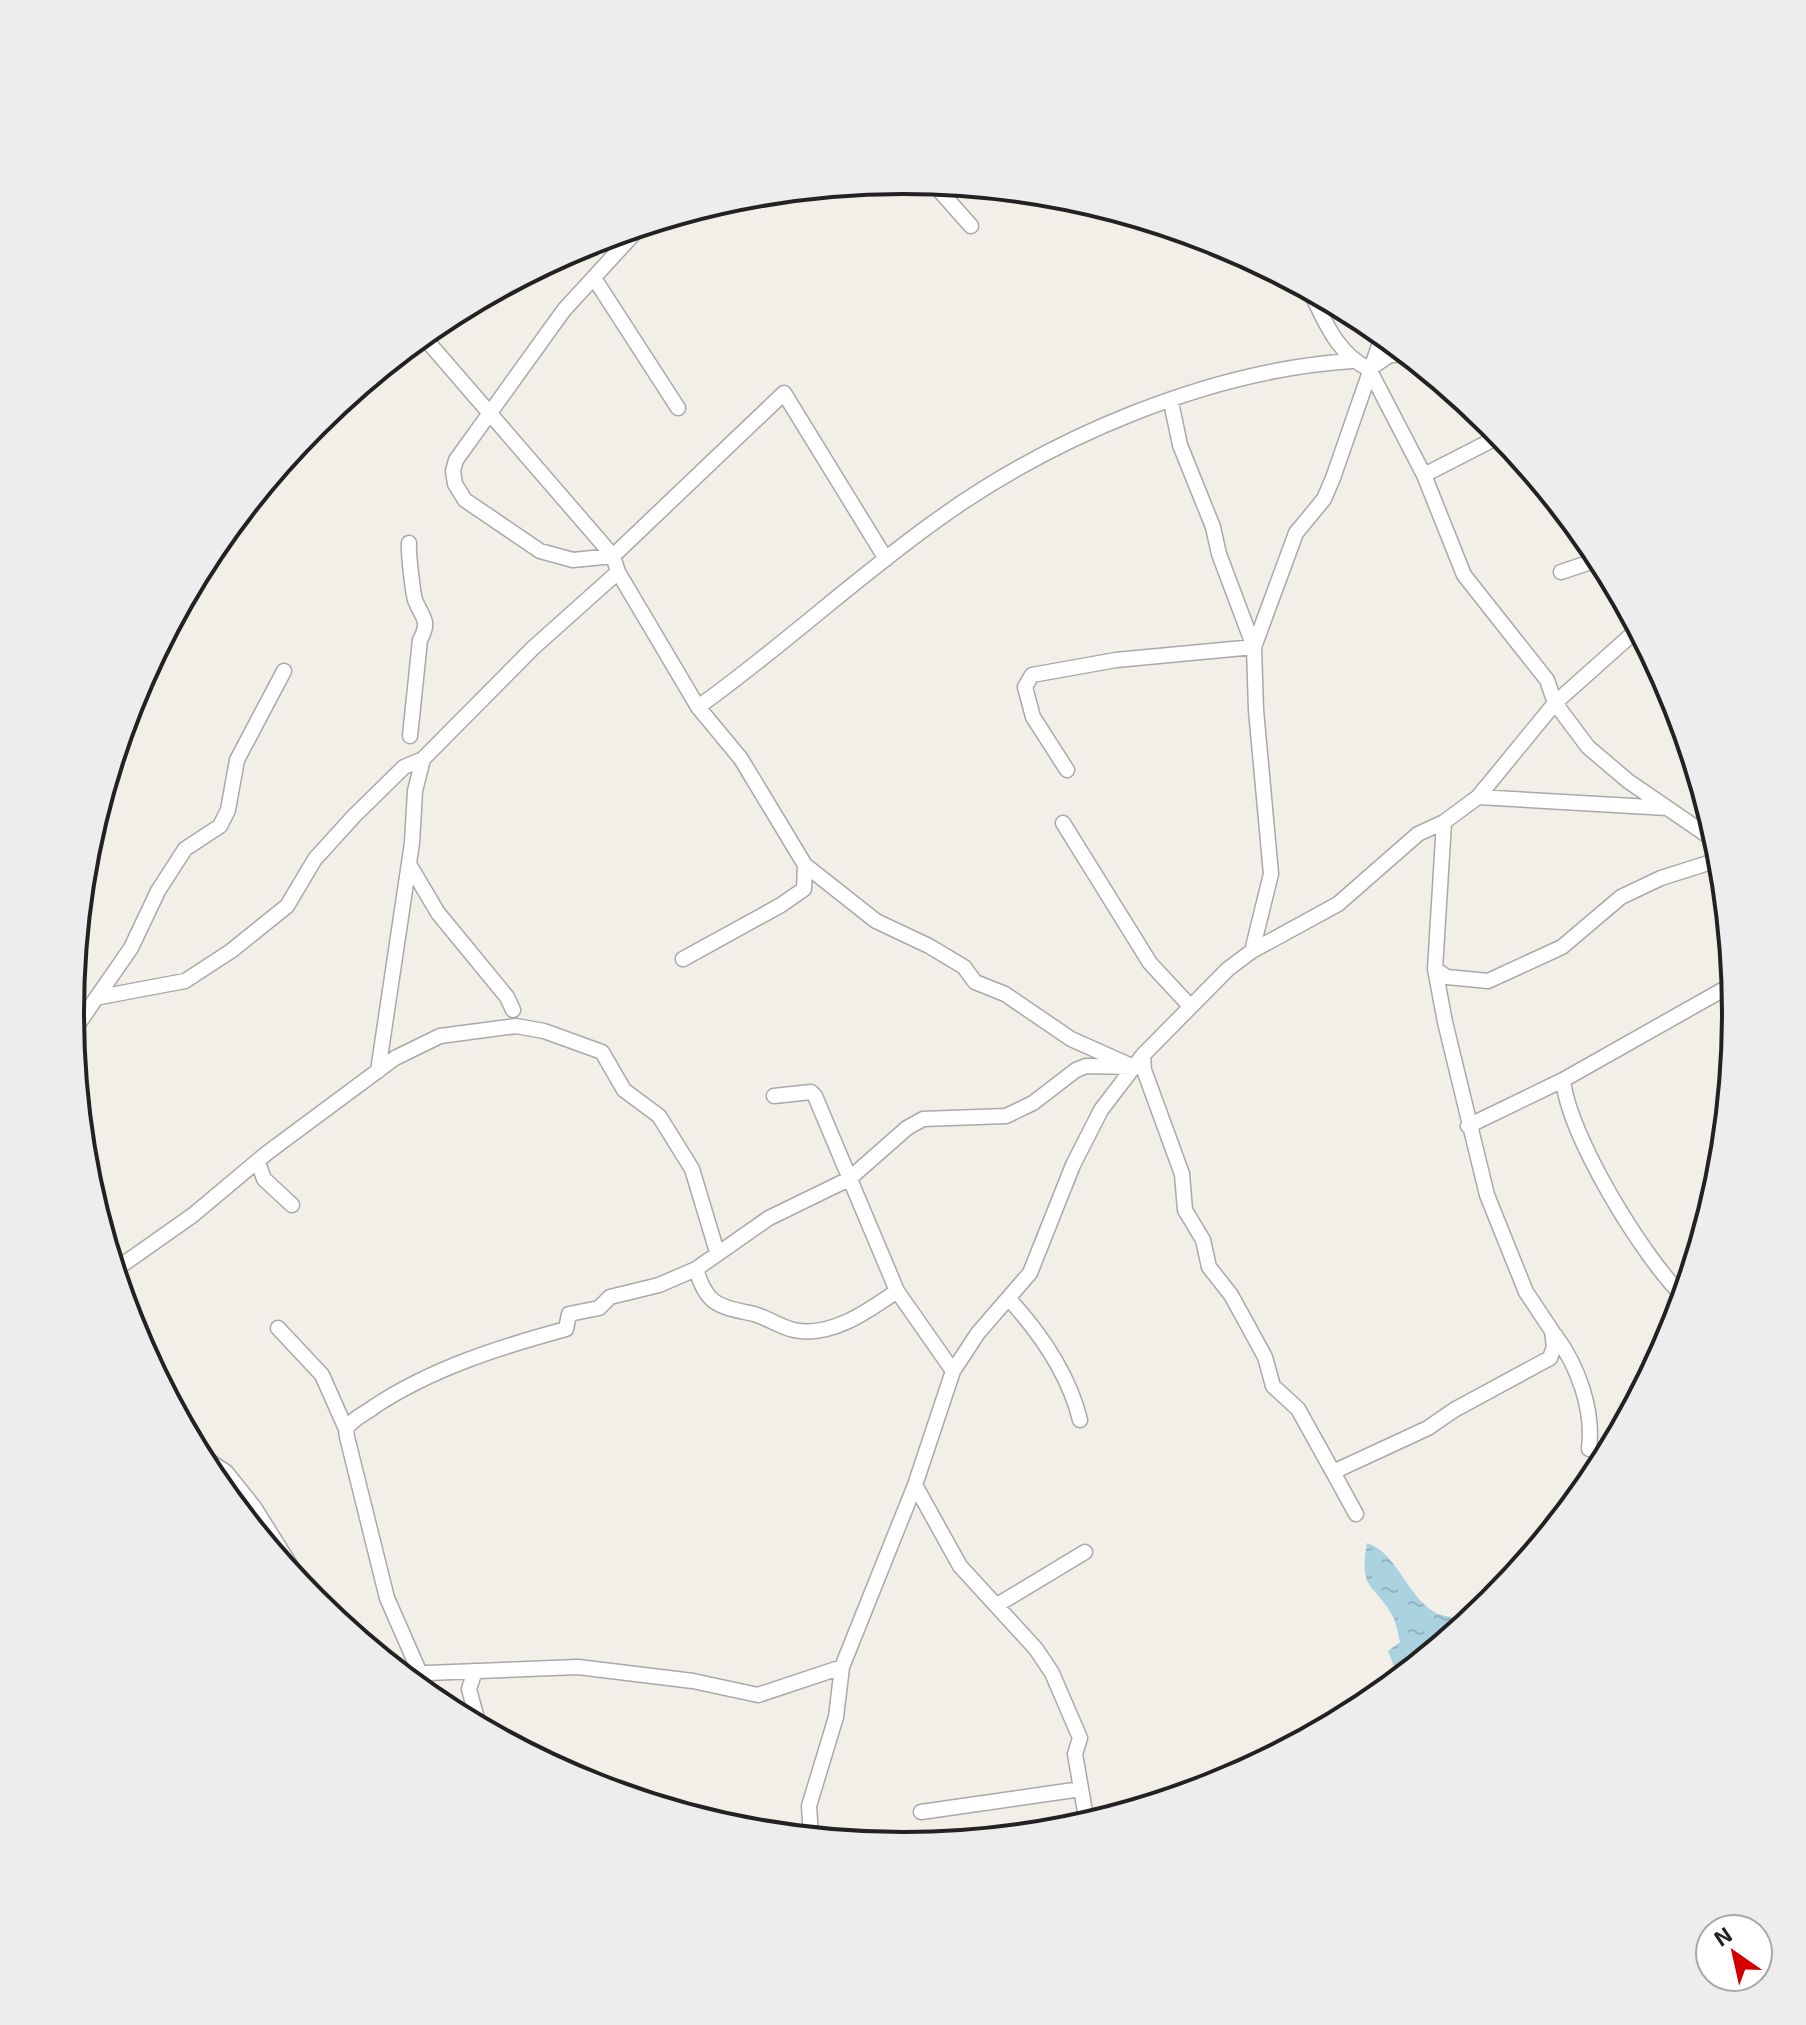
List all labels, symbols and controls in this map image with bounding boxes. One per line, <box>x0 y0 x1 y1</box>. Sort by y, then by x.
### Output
north arrow <box>1694 1913 1774 1993</box>
text: N <box>1708 1920 1736 1951</box>

